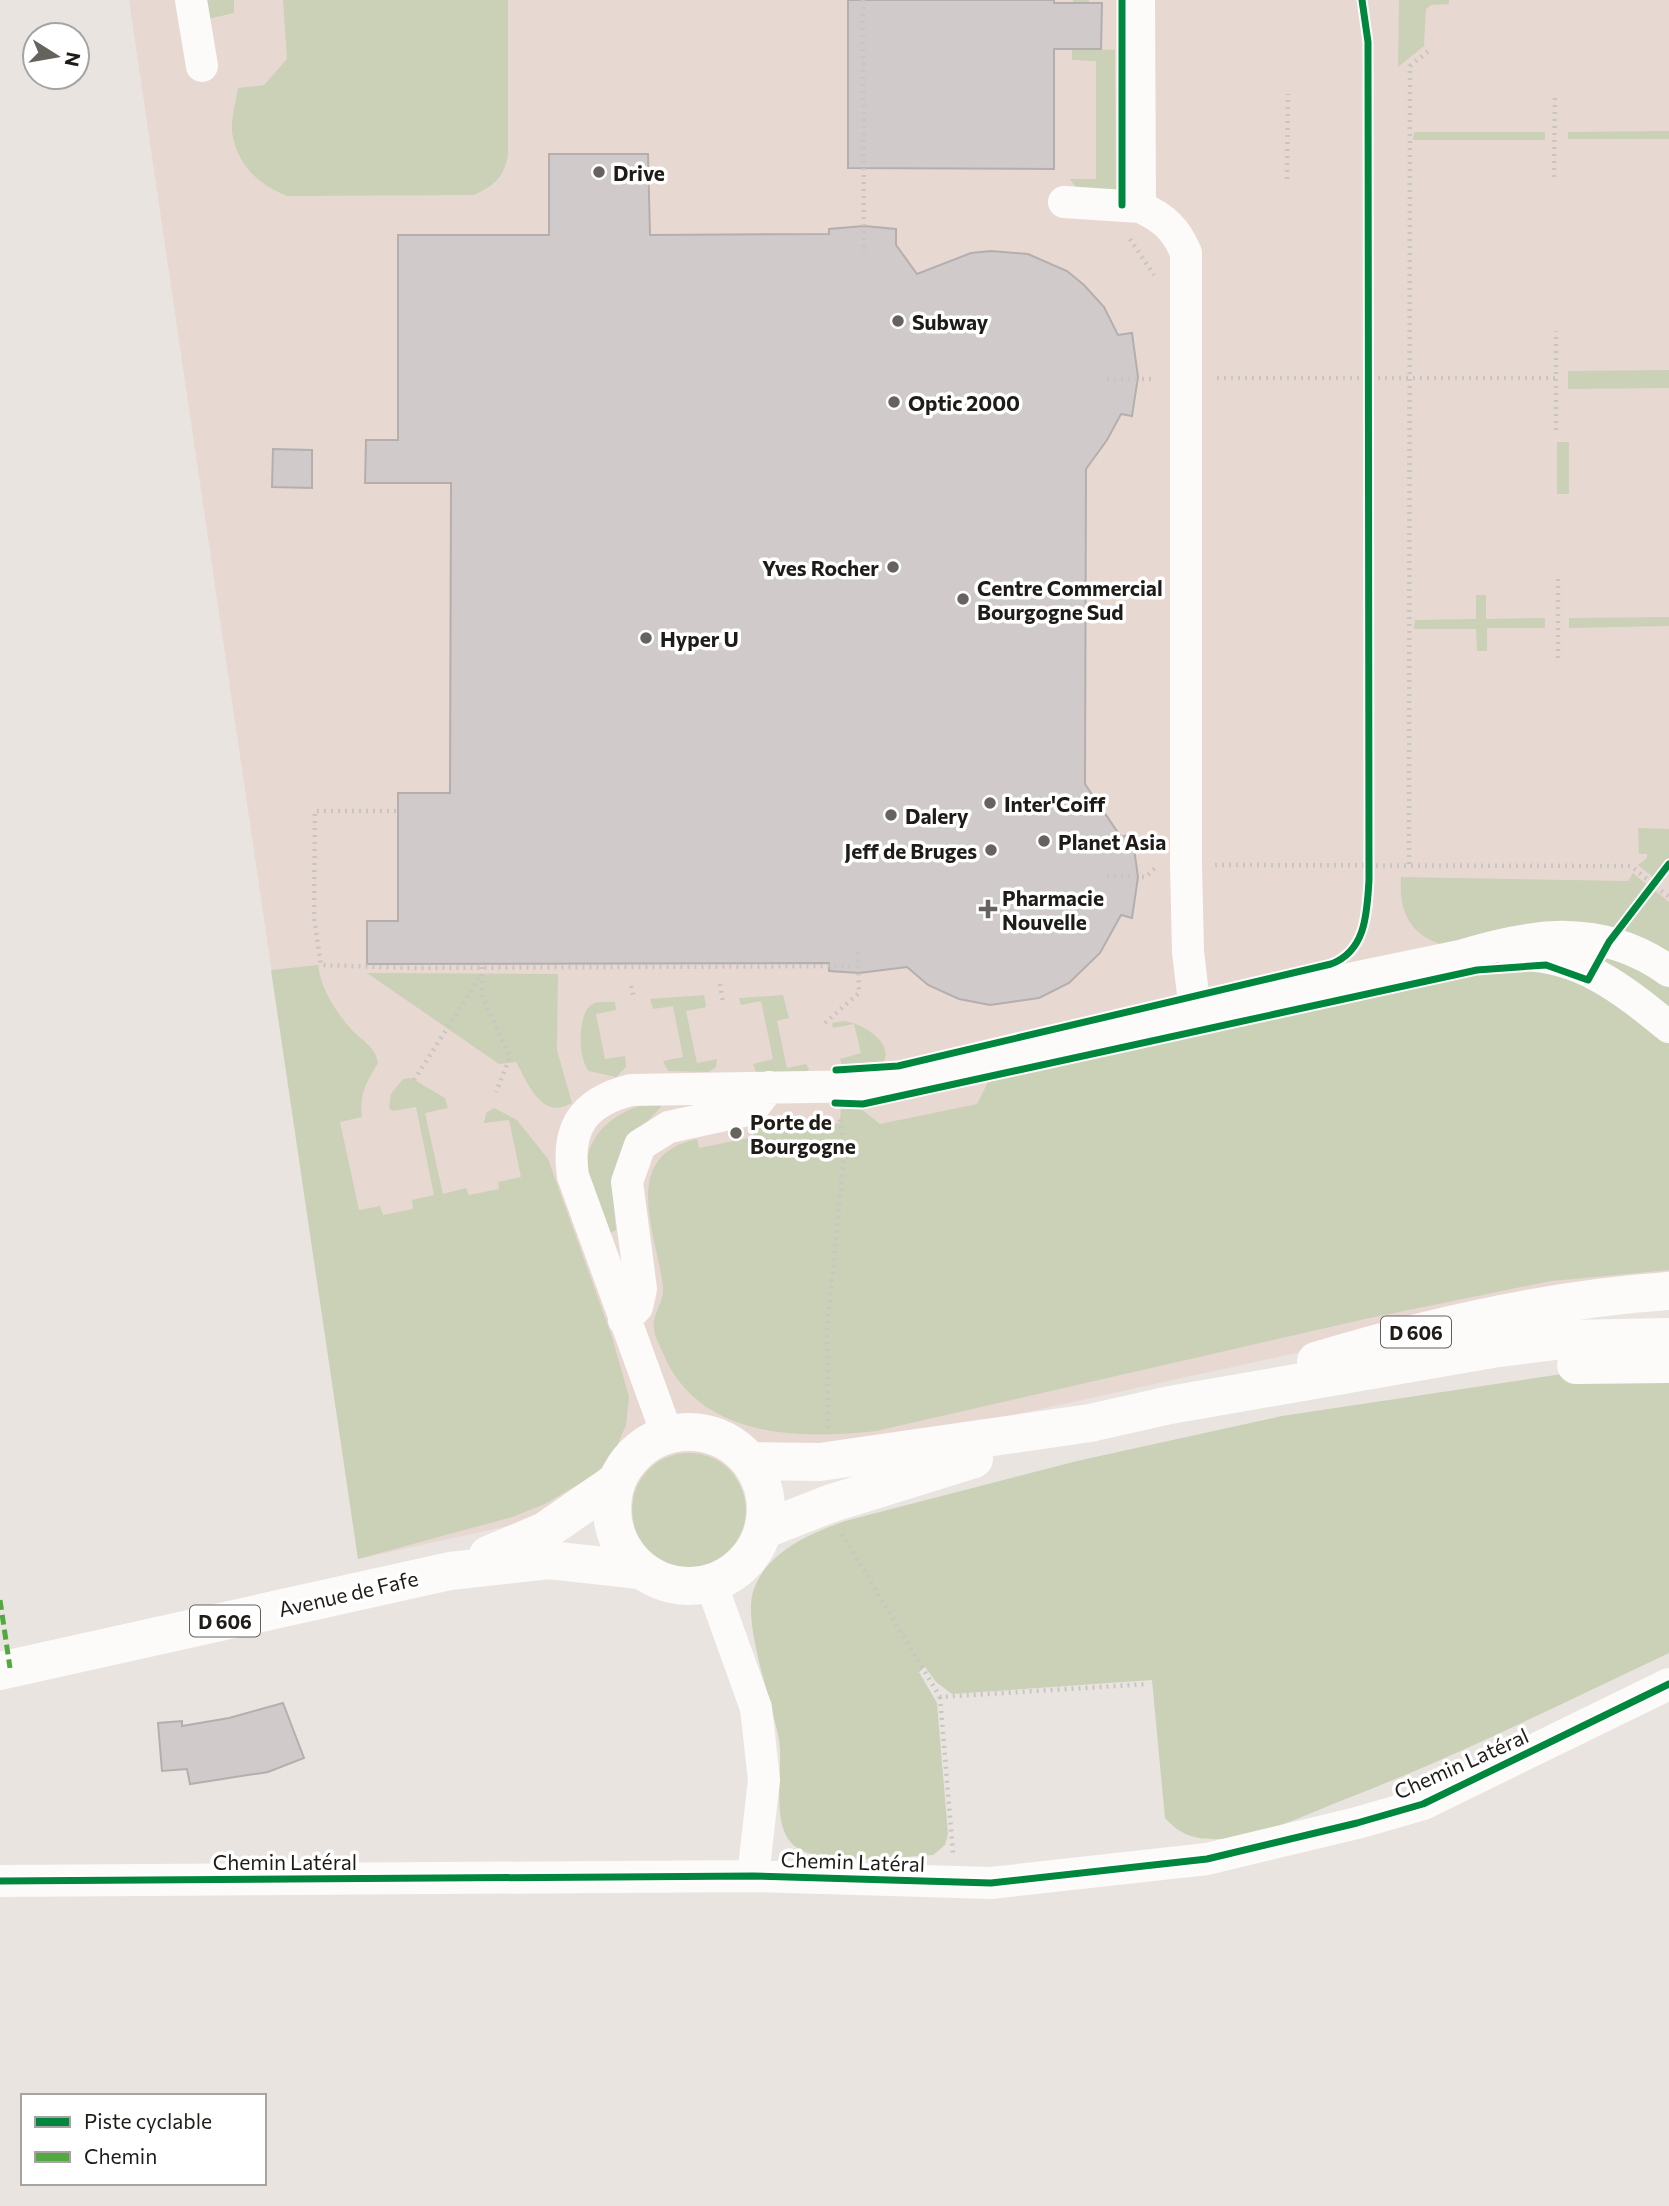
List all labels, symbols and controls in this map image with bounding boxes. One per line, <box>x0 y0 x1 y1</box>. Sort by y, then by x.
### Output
north arrow <box>21 21 91 91</box>
text: N <box>61 50 86 69</box>
place label: Drive <box>613 160 665 185</box>
marker: Drive <box>591 164 607 180</box>
place label: Subway <box>912 309 989 334</box>
marker: Subway <box>890 313 906 329</box>
place label: Optic 2000 <box>908 390 1020 415</box>
marker: Optic 2000 <box>886 394 902 410</box>
place label: Yves Rocher <box>762 555 879 580</box>
marker: Yves Rocher <box>885 559 901 575</box>
place label: Centre Commercial Bourgogne Sud <box>977 575 1163 624</box>
marker: Centre Commercial Bourgogne Sud <box>955 591 971 607</box>
place label: Hyper U <box>660 626 739 651</box>
marker: Hyper U <box>638 630 654 646</box>
place label: Inter'Coiff <box>1004 791 1106 816</box>
marker: Inter'Coiff <box>982 795 998 811</box>
place label: Dalery <box>905 803 969 828</box>
marker: Dalery <box>883 807 899 823</box>
place label: Planet Asia <box>1058 829 1166 854</box>
marker: Planet Asia <box>1036 833 1052 849</box>
place label: Jeff de Bruges <box>845 838 977 863</box>
marker: Jeff de Bruges <box>983 842 999 858</box>
place label: Pharmacie Nouvelle <box>1002 885 1104 934</box>
marker: Pharmacie Nouvelle <box>980 901 996 917</box>
place label: Porte de Bourgogne <box>750 1109 856 1158</box>
marker: Porte de Bourgogne <box>728 1125 744 1141</box>
road number: D 606 <box>1381 1316 1451 1348</box>
street label: Avenue de Fafe <box>276 1565 420 1621</box>
road number: D 606 <box>190 1606 260 1637</box>
street label: Chemin Latéral <box>1390 1722 1532 1804</box>
street label: Chemin Latéral <box>780 1846 926 1876</box>
street label: Chemin Latéral <box>213 1849 357 1874</box>
legend <box>21 2094 266 2185</box>
text: Piste cyclable <box>84 2108 212 2133</box>
text: Chemin <box>84 2143 157 2168</box>

